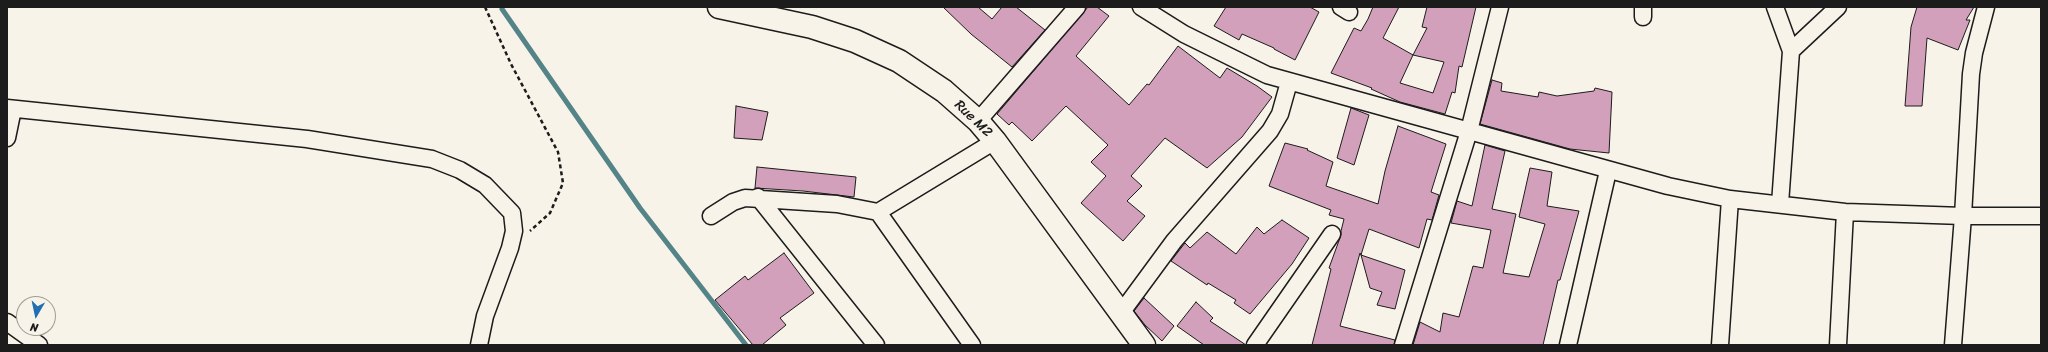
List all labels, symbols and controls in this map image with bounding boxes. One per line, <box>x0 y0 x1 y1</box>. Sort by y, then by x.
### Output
street label: Rue M2 <box>950 97 996 141</box>
north arrow <box>16 296 56 336</box>
text: N <box>29 317 39 337</box>

